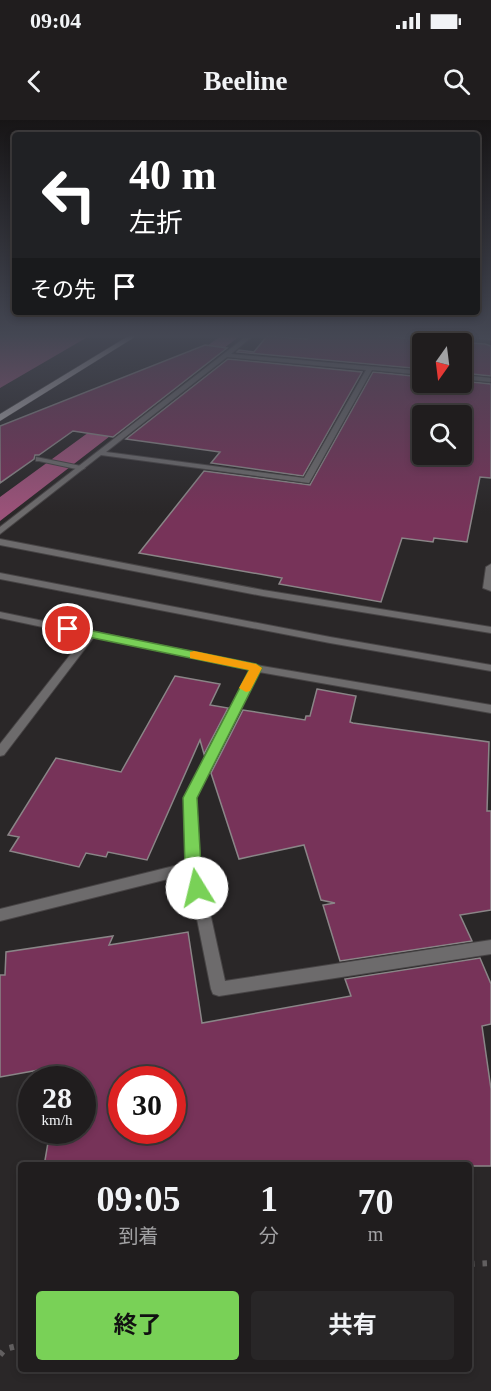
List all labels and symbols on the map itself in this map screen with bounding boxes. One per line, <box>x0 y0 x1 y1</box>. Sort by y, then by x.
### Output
north arrow <box>412 333 472 393</box>
pin <box>42 603 93 654</box>
position arrow <box>165 856 229 920</box>
speed limit sign: 30 <box>108 1066 186 1144</box>

